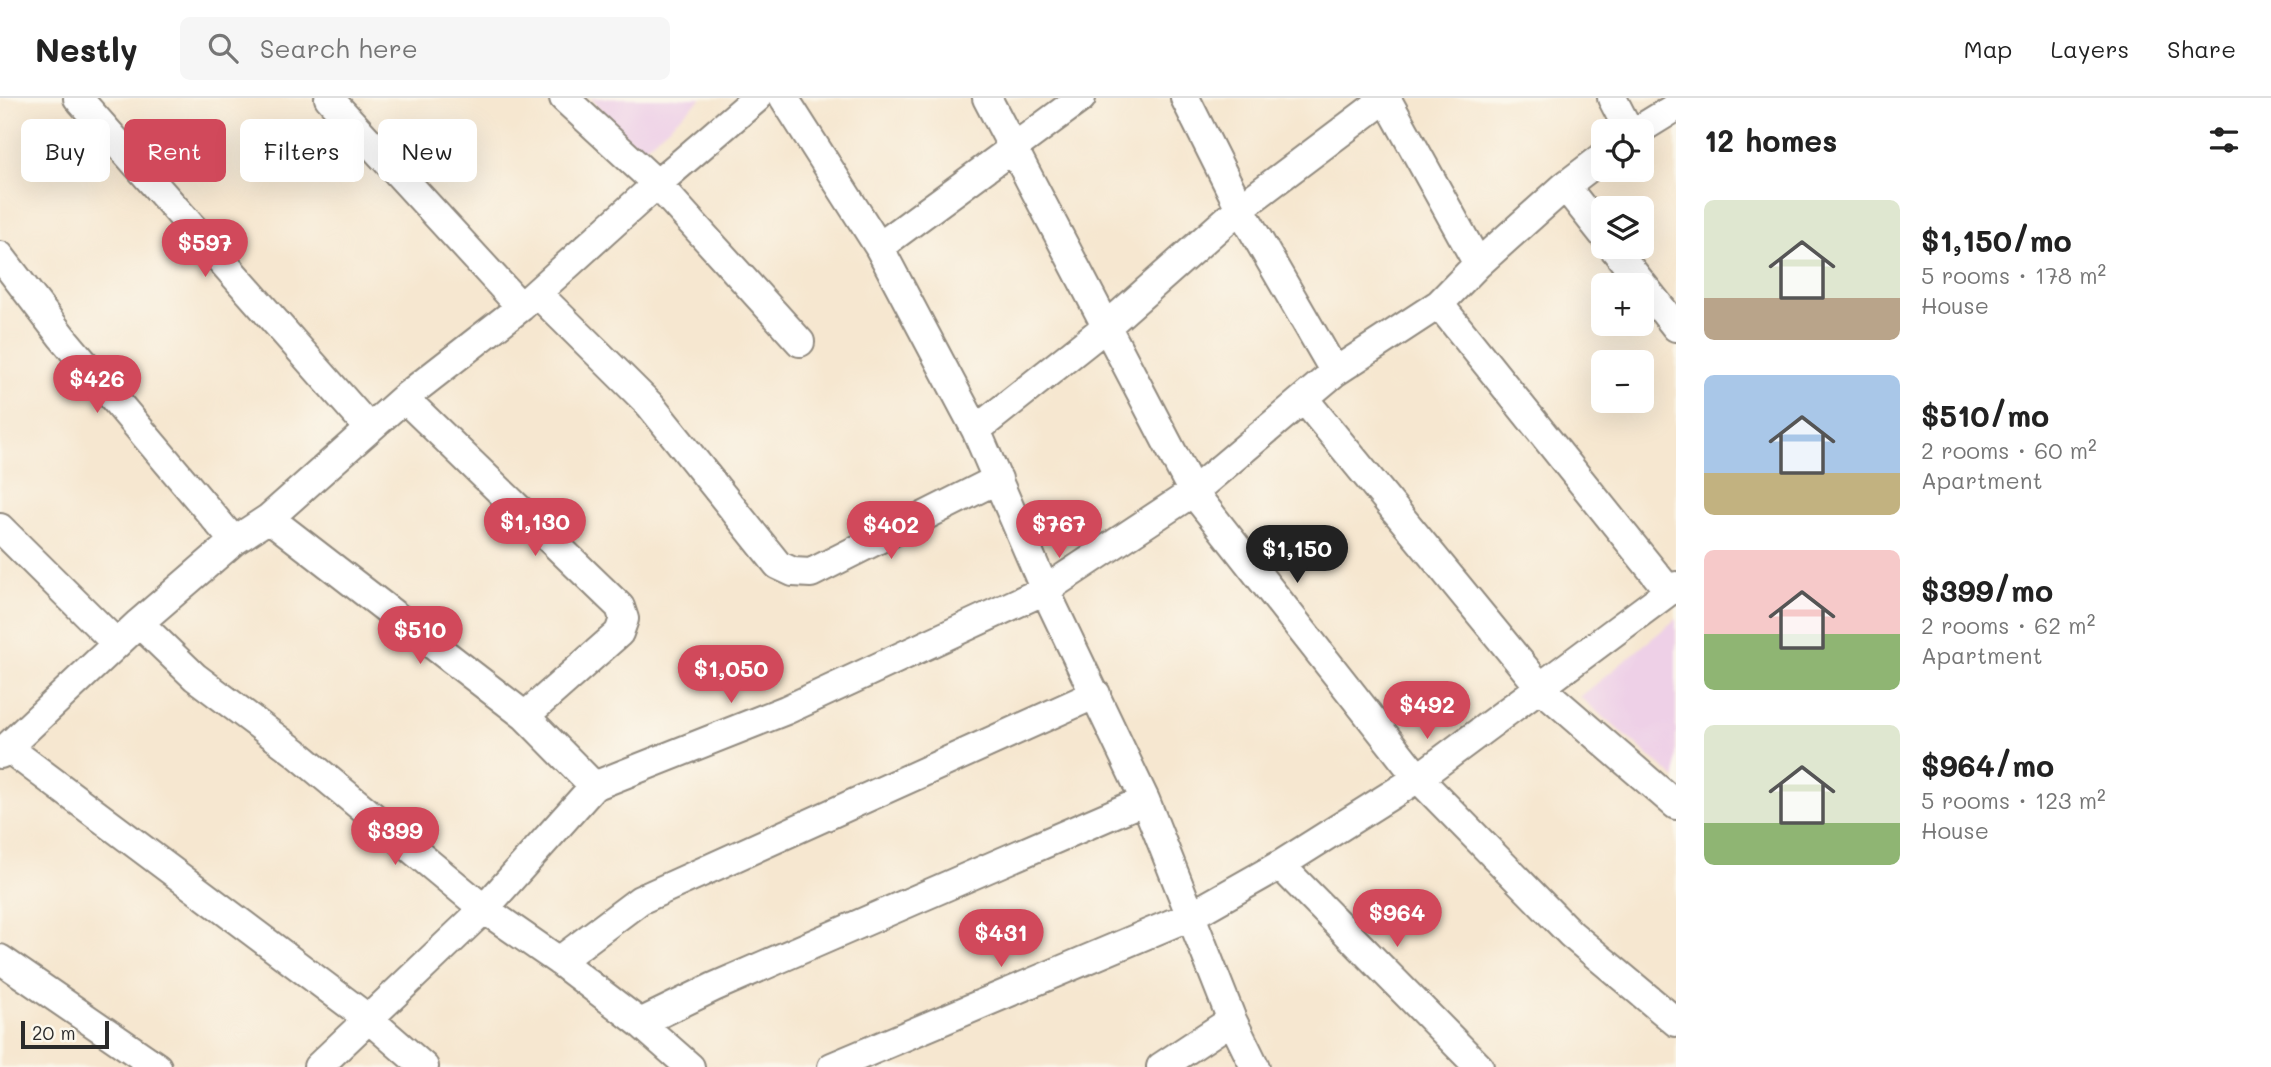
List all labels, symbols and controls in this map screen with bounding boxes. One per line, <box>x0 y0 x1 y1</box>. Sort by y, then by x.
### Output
search box <box>180 17 670 80</box>
text: Nestly <box>35 27 138 70</box>
icon: search <box>204 29 242 67</box>
text: Search here <box>260 31 418 65</box>
text: Map <box>1964 33 2012 64</box>
text: Layers <box>2050 33 2129 64</box>
text: Share <box>2167 33 2236 64</box>
chip: Buy <box>21 119 110 182</box>
chip: Rent <box>124 119 226 182</box>
chip: Filters <box>240 119 364 182</box>
chip: New <box>378 119 477 182</box>
map controls <box>1591 119 1654 413</box>
button: locate <box>1591 119 1654 182</box>
text: 12 homes <box>1704 120 1837 160</box>
icon: filters <box>2205 121 2243 159</box>
button: layers <box>1591 196 1654 259</box>
pin: $597 <box>164 220 246 279</box>
text: $1,150/mo <box>1921 220 2072 260</box>
text: $597 <box>178 227 232 257</box>
icon: home <box>1760 228 1844 312</box>
text: 5 rooms · 178 m² <box>1921 260 2106 290</box>
button: + <box>1591 273 1654 336</box>
text: House <box>1921 290 1989 320</box>
button: − <box>1591 350 1654 413</box>
pin: $426 <box>56 356 138 415</box>
text: $426 <box>69 363 125 393</box>
text: $510/mo <box>1921 395 2049 435</box>
icon: home <box>1760 403 1844 487</box>
text: 2 rooms · 60 m² <box>1921 435 2097 465</box>
text: Apartment <box>1921 465 2043 495</box>
pin: $1,130 <box>478 498 592 558</box>
pin: $767 <box>1018 500 1100 560</box>
pin: $402 <box>850 502 932 561</box>
text: $1,130 <box>500 506 570 536</box>
text: $767 <box>1032 508 1086 538</box>
text: $402 <box>863 509 919 539</box>
pin: $1,150 <box>1240 526 1354 585</box>
text: $1,150 <box>1262 533 1332 563</box>
text: $399/mo <box>1921 570 2053 610</box>
icon: home <box>1760 578 1844 662</box>
pin: $510 <box>379 606 461 666</box>
text: 2 rooms · 62 m² <box>1921 610 2095 640</box>
text: $510 <box>394 614 446 644</box>
text: Apartment <box>1921 640 2043 670</box>
pin: $1,050 <box>674 646 788 705</box>
text: $1,050 <box>694 653 768 683</box>
pin: $492 <box>1386 682 1468 741</box>
text: $492 <box>1399 689 1455 719</box>
text: $964/mo <box>1921 745 2054 785</box>
icon: home <box>1760 753 1844 837</box>
text: 5 rooms · 123 m² <box>1921 785 2106 815</box>
pin: $399 <box>354 808 436 867</box>
text: $399 <box>367 815 423 845</box>
text: House <box>1921 815 1989 845</box>
pin: $964 <box>1356 890 1438 949</box>
text: $964 <box>1369 897 1425 927</box>
pin: $431 <box>960 910 1042 969</box>
text: $431 <box>975 917 1027 947</box>
scale bar <box>21 1018 108 1050</box>
text: 20 m <box>32 1020 76 1045</box>

